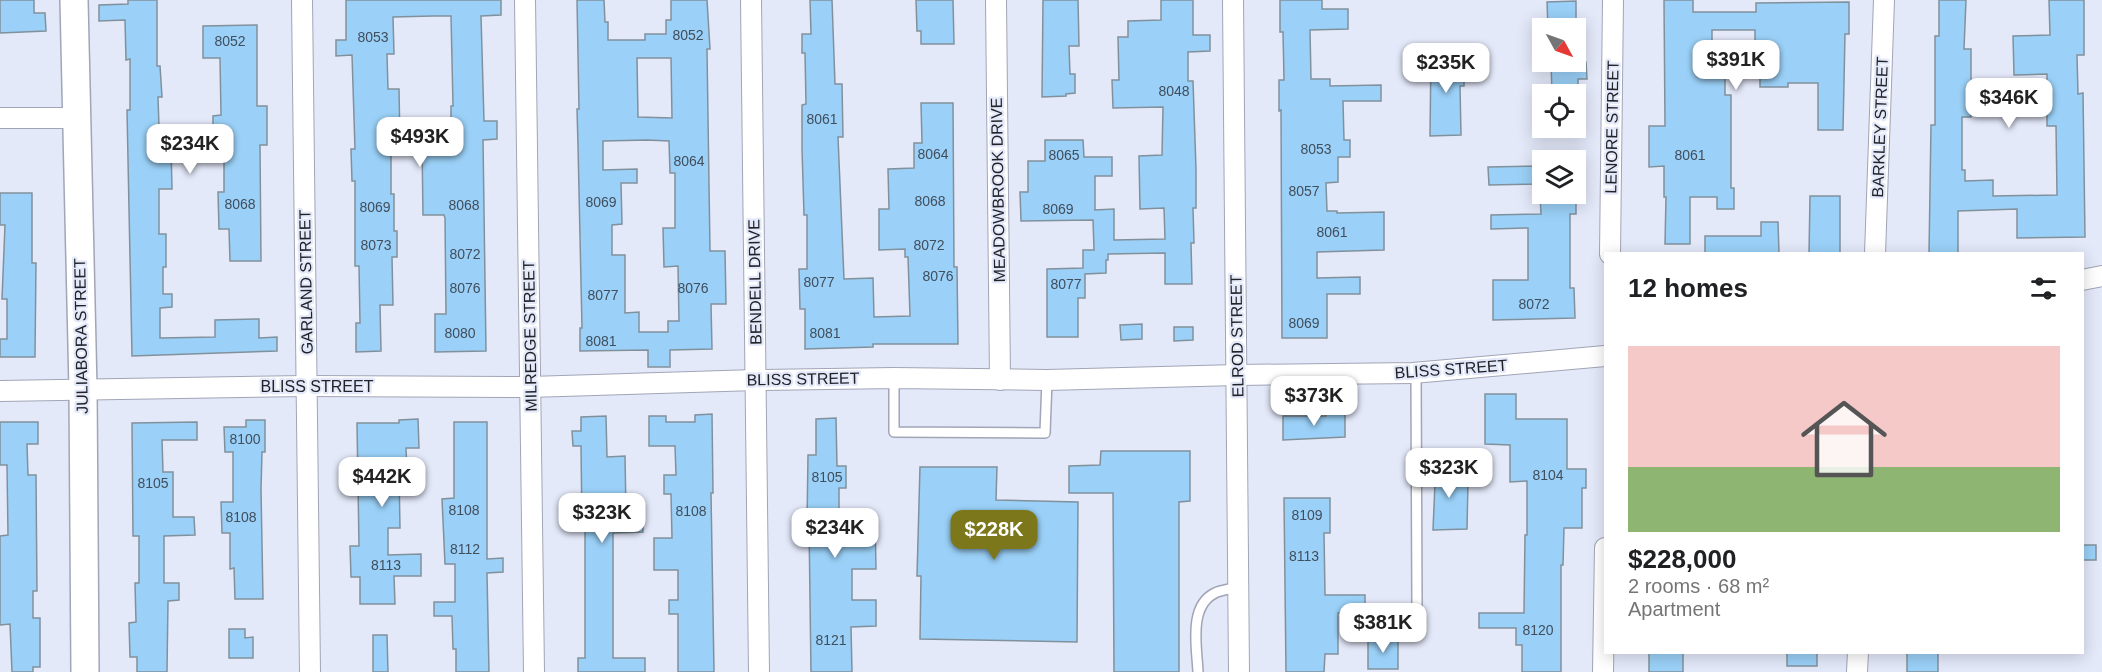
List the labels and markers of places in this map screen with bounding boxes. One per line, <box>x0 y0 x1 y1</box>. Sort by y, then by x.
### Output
pin: $391K <box>1694 40 1778 91</box>
pin: $235K <box>1404 43 1488 94</box>
pin: $346K <box>1967 78 2051 129</box>
pin: $493K <box>378 117 462 168</box>
pin: $234K <box>148 124 232 175</box>
pin: $373K <box>1272 376 1356 427</box>
pin: $323K <box>1407 448 1491 499</box>
pin: $442K <box>340 457 424 508</box>
pin: $323K <box>560 493 644 544</box>
pin: $234K <box>793 508 877 559</box>
pin: $228K <box>952 510 1036 561</box>
pin: $381K <box>1341 603 1425 654</box>

